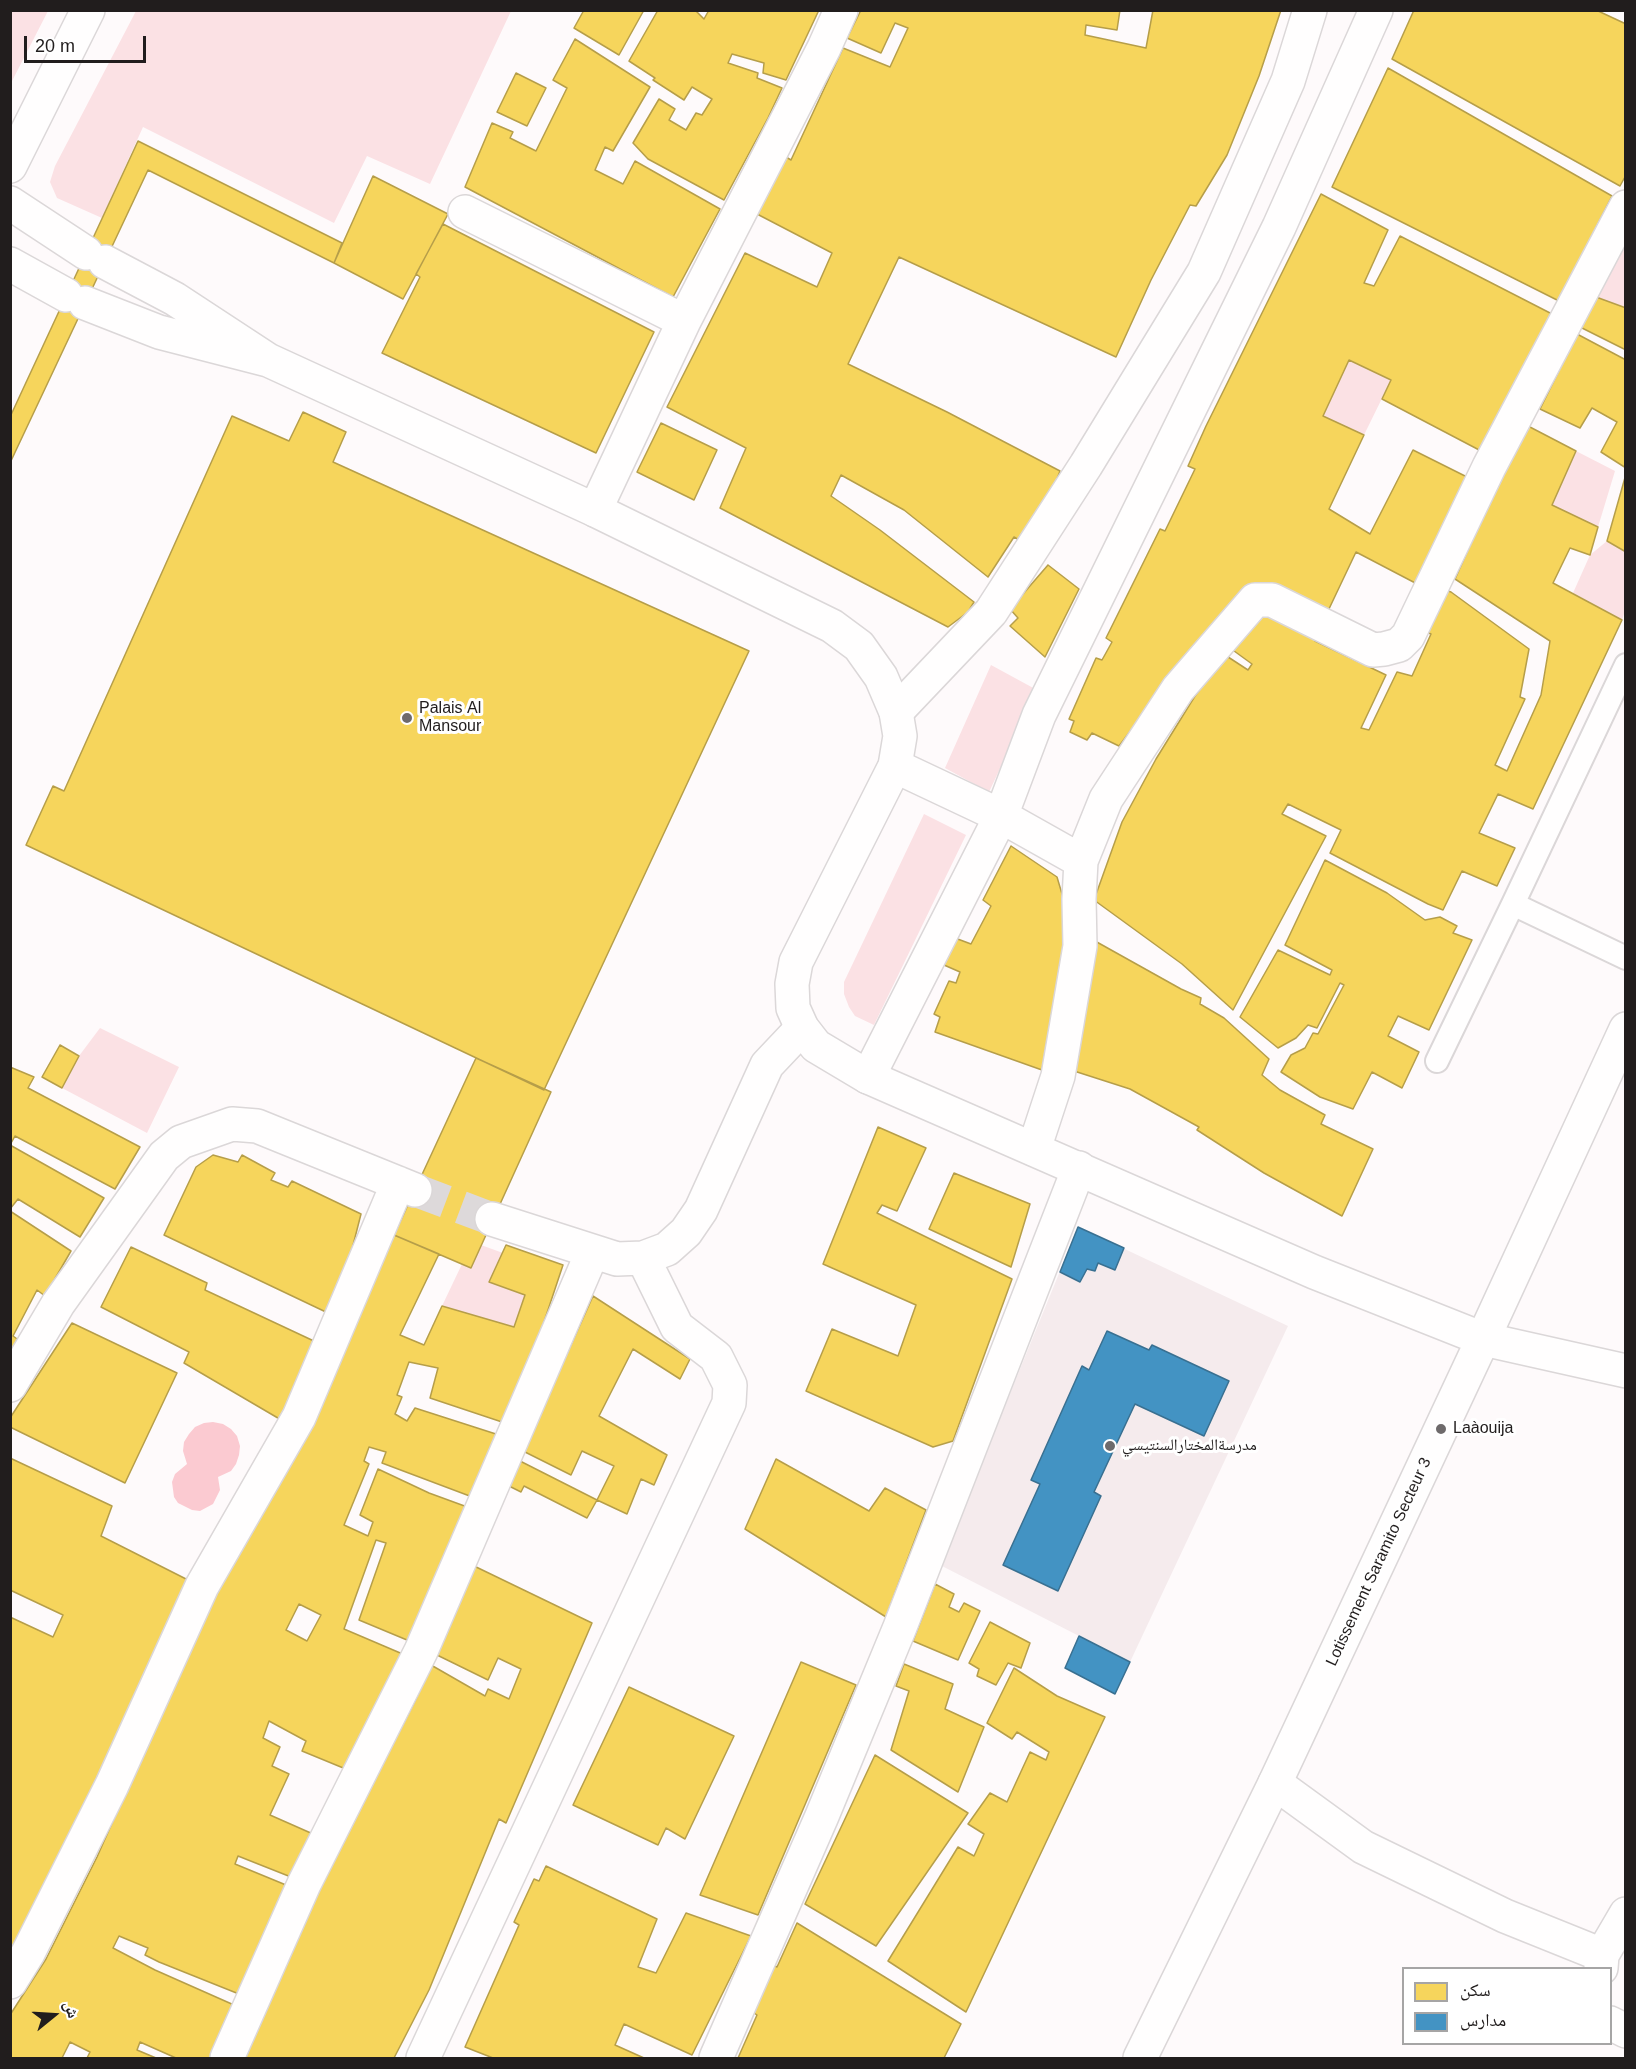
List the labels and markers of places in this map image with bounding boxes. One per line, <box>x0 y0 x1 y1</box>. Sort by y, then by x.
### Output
place label: Palais Al Mansour <box>419 699 481 737</box>
marker: Palais Al Mansour <box>400 711 414 725</box>
place label: Laàouija <box>1453 1419 1514 1439</box>
marker: Laàouija <box>1434 1422 1448 1436</box>
place label: مدرسةالمختارالسنتيسي <box>1122 1436 1257 1456</box>
marker: مدرسةالمختارالسنتيسي <box>1103 1439 1117 1453</box>

